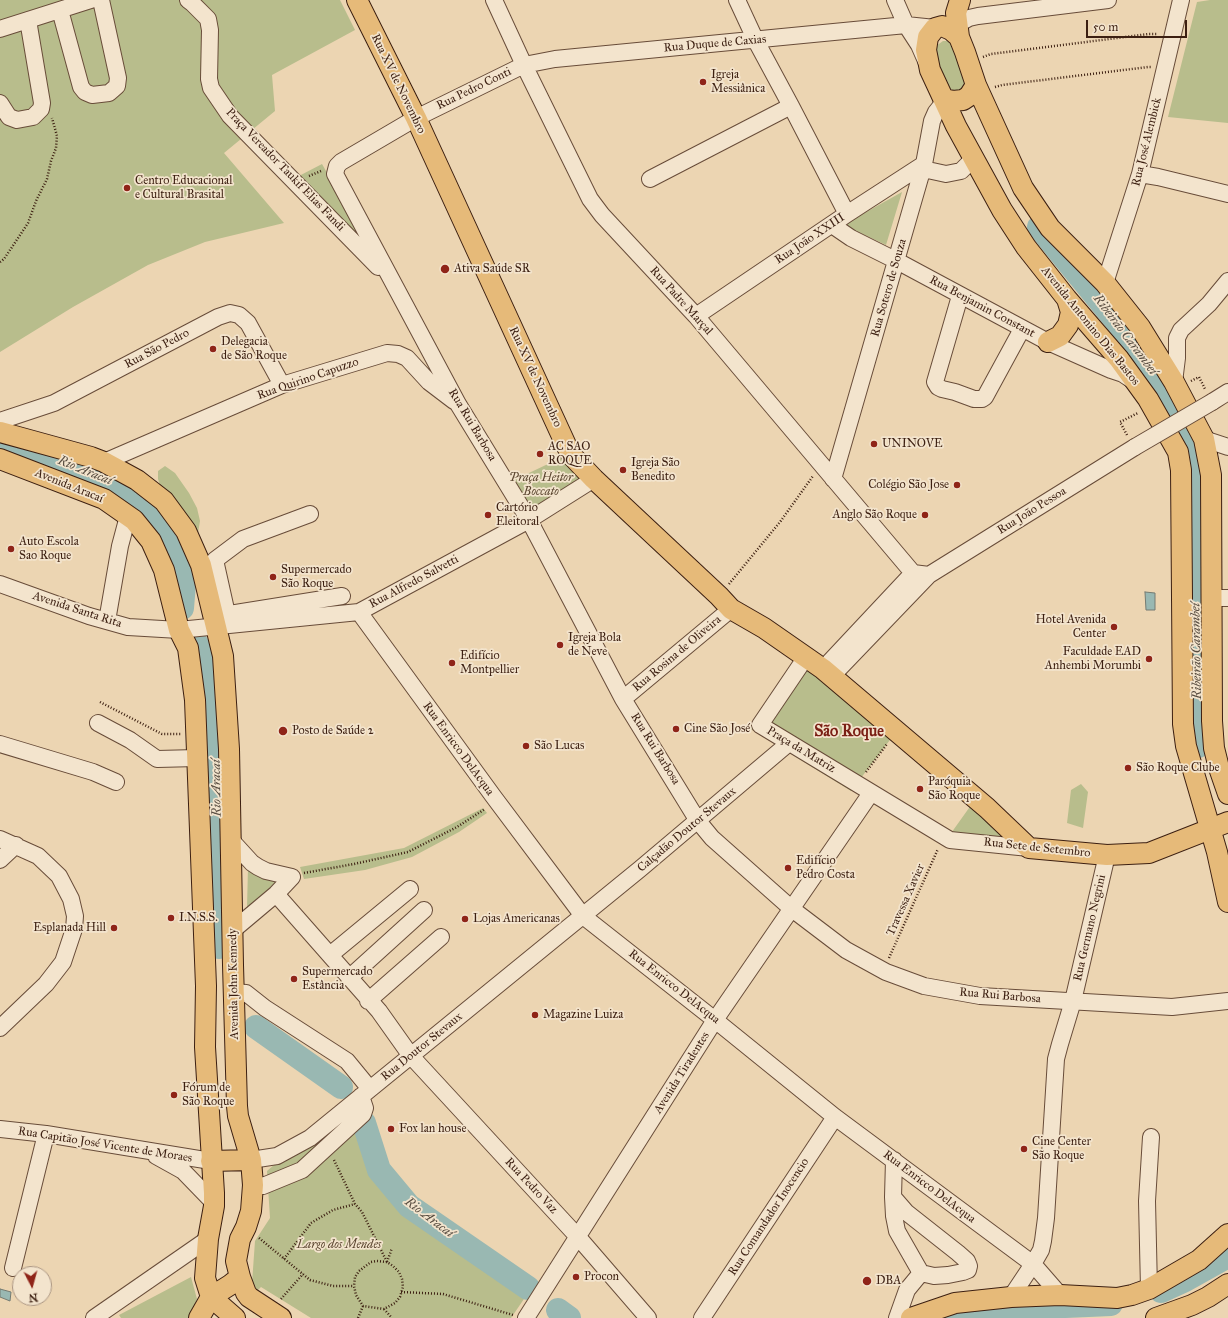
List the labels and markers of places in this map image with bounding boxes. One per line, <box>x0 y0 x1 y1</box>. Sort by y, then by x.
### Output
place label: Igreja Messiânica <box>711 68 765 96</box>
marker: Igreja Messiânica <box>698 77 708 87</box>
place label: Centro Educacional e Cultural Brasital <box>135 174 232 202</box>
marker: Centro Educacional e Cultural Brasital <box>122 183 132 193</box>
place label: Ativa Saúde SR <box>454 262 530 276</box>
marker: Ativa Saúde SR <box>439 263 451 275</box>
place label: Delegacia de São Roque <box>221 335 287 363</box>
marker: Delegacia de São Roque <box>208 344 218 354</box>
place label: UNINOVE <box>882 437 943 451</box>
marker: UNINOVE <box>869 439 879 449</box>
place label: AC SAO ROQUE <box>548 440 592 468</box>
marker: AC SAO ROQUE <box>535 449 545 459</box>
place label: Igreja São Benedito <box>631 456 680 484</box>
marker: Igreja São Benedito <box>618 465 628 475</box>
place label: Colégio São Jose <box>868 478 949 492</box>
marker: Colégio São Jose <box>952 480 962 490</box>
place label: Cartório Eleitoral <box>496 501 539 529</box>
place label: Anglo São Roque <box>833 508 917 522</box>
marker: Cartório Eleitoral <box>483 510 493 520</box>
marker: Anglo São Roque <box>920 510 930 520</box>
place label: Auto Escola Sao Roque <box>19 535 79 563</box>
marker: Auto Escola Sao Roque <box>6 544 16 554</box>
place label: Supermercado São Roque <box>281 563 352 591</box>
marker: Supermercado São Roque <box>268 572 278 582</box>
place label: Hotel Avenida Center <box>1036 613 1106 641</box>
marker: Hotel Avenida Center <box>1109 622 1119 632</box>
place label: Igreja Bola de Neve <box>568 631 621 659</box>
marker: Igreja Bola de Neve <box>555 640 565 650</box>
place label: Faculdade EAD Anhembi Morumbi <box>1045 645 1141 673</box>
place label: Edifício Montpellier <box>460 649 519 677</box>
marker: Faculdade EAD Anhembi Morumbi <box>1144 654 1154 664</box>
marker: Edifício Montpellier <box>447 658 457 668</box>
place label: Cine São José <box>684 722 750 736</box>
place label: Posto de Saúde 2 <box>292 724 374 738</box>
marker: Cine São José <box>671 724 681 734</box>
marker: Posto de Saúde 2 <box>277 725 289 737</box>
place label: São Lucas <box>534 739 584 753</box>
marker: São Lucas <box>521 741 531 751</box>
place label: São Roque Clube <box>1136 761 1219 775</box>
marker: São Roque Clube <box>1123 763 1133 773</box>
place label: Paróquia São Roque <box>928 775 980 803</box>
marker: Paróquia São Roque <box>915 784 925 794</box>
place label: Edifício Pedro Costa <box>796 854 855 882</box>
marker: Edifício Pedro Costa <box>783 863 793 873</box>
place label: I.N.S.S. <box>179 911 218 925</box>
place label: Lojas Americanas <box>473 912 560 926</box>
marker: I.N.S.S. <box>166 913 176 923</box>
marker: Lojas Americanas <box>460 914 470 924</box>
place label: Esplanada Hill <box>33 921 106 935</box>
marker: Esplanada Hill <box>109 923 119 933</box>
place label: Supermercado Estância <box>302 965 373 993</box>
marker: Supermercado Estância <box>289 974 299 984</box>
place label: Magazine Luiza <box>543 1008 623 1022</box>
marker: Magazine Luiza <box>530 1010 540 1020</box>
place label: Fórum de São Roque <box>182 1081 234 1109</box>
marker: Fórum de São Roque <box>169 1090 179 1100</box>
place label: Fox lan house <box>399 1122 466 1136</box>
marker: Fox lan house <box>386 1124 396 1134</box>
place label: Cine Center São Roque <box>1032 1135 1091 1163</box>
marker: Cine Center São Roque <box>1019 1144 1029 1154</box>
place label: Procon <box>584 1270 619 1284</box>
marker: Procon <box>571 1272 581 1282</box>
place label: DBA <box>876 1274 901 1288</box>
marker: DBA <box>861 1275 873 1287</box>

